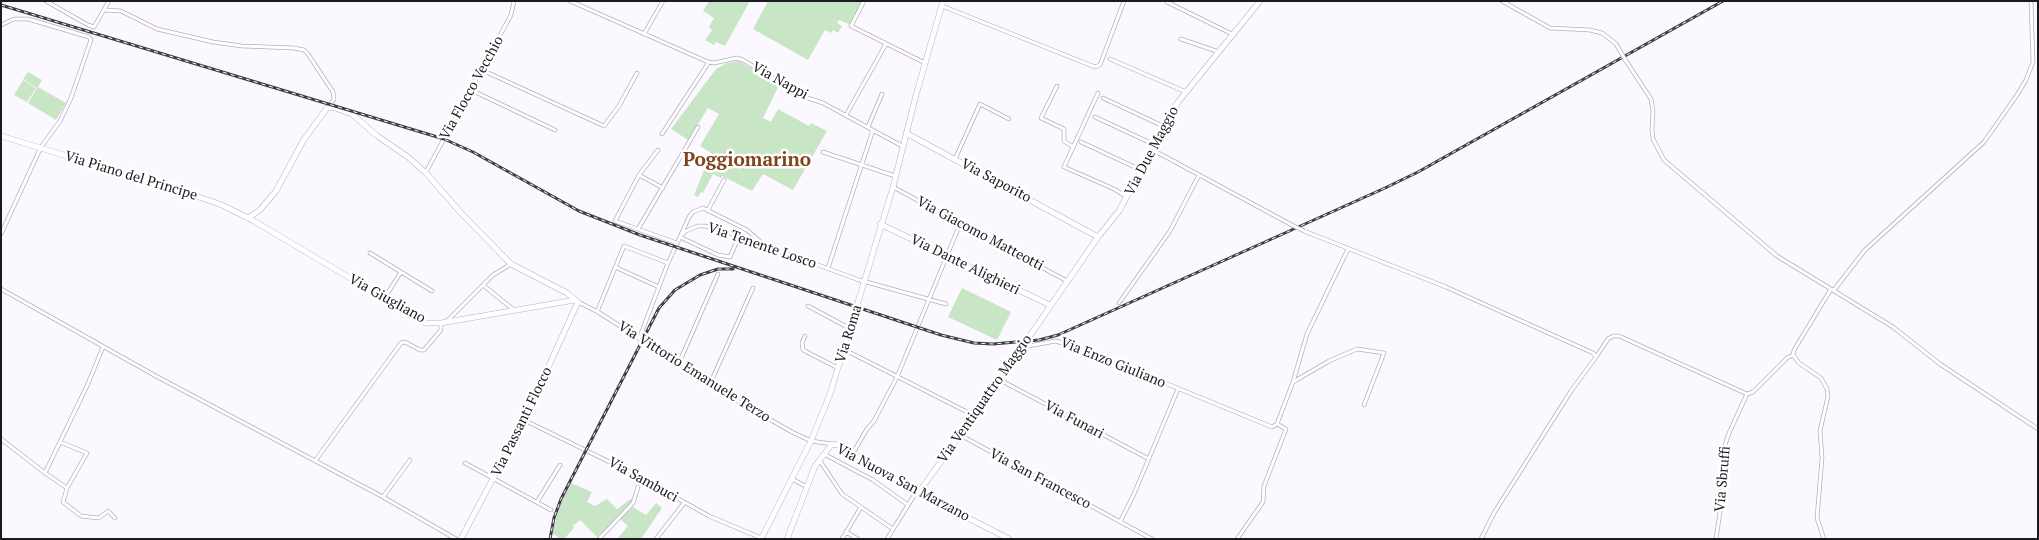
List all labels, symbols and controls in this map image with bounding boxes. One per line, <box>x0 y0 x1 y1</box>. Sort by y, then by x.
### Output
street label: Via Flocco Vecchio <box>437 33 507 143</box>
street label: Via Nappi <box>749 59 811 103</box>
street label: Via Due Maggio <box>1121 104 1183 198</box>
street label: Via Piano del Principe <box>63 148 199 204</box>
district label: Poggiomarino <box>683 150 811 172</box>
street label: Via Saporito <box>958 156 1034 206</box>
street label: Via Giacomo Matteotti <box>914 193 1046 275</box>
street label: Via Tenente Losco <box>705 220 819 272</box>
street label: Via Dante Alighieri <box>908 231 1022 299</box>
street label: Via Giugliano <box>346 271 428 327</box>
street label: Via Roma <box>832 303 866 365</box>
street label: Via Vittorio Emanuele Terzo <box>615 318 773 426</box>
street label: Via Ventiquattro Maggio <box>934 332 1036 466</box>
street label: Via Enzo Giuliano <box>1058 334 1168 392</box>
street label: Via Passanti Flocco <box>488 364 556 480</box>
street label: Via Funari <box>1041 397 1107 443</box>
street label: Via Nuova San Marzano <box>834 441 972 525</box>
street label: Via San Francesco <box>986 445 1094 513</box>
street label: Via Sbruffi <box>1712 445 1734 513</box>
street label: Via Sambuci <box>605 454 681 506</box>

